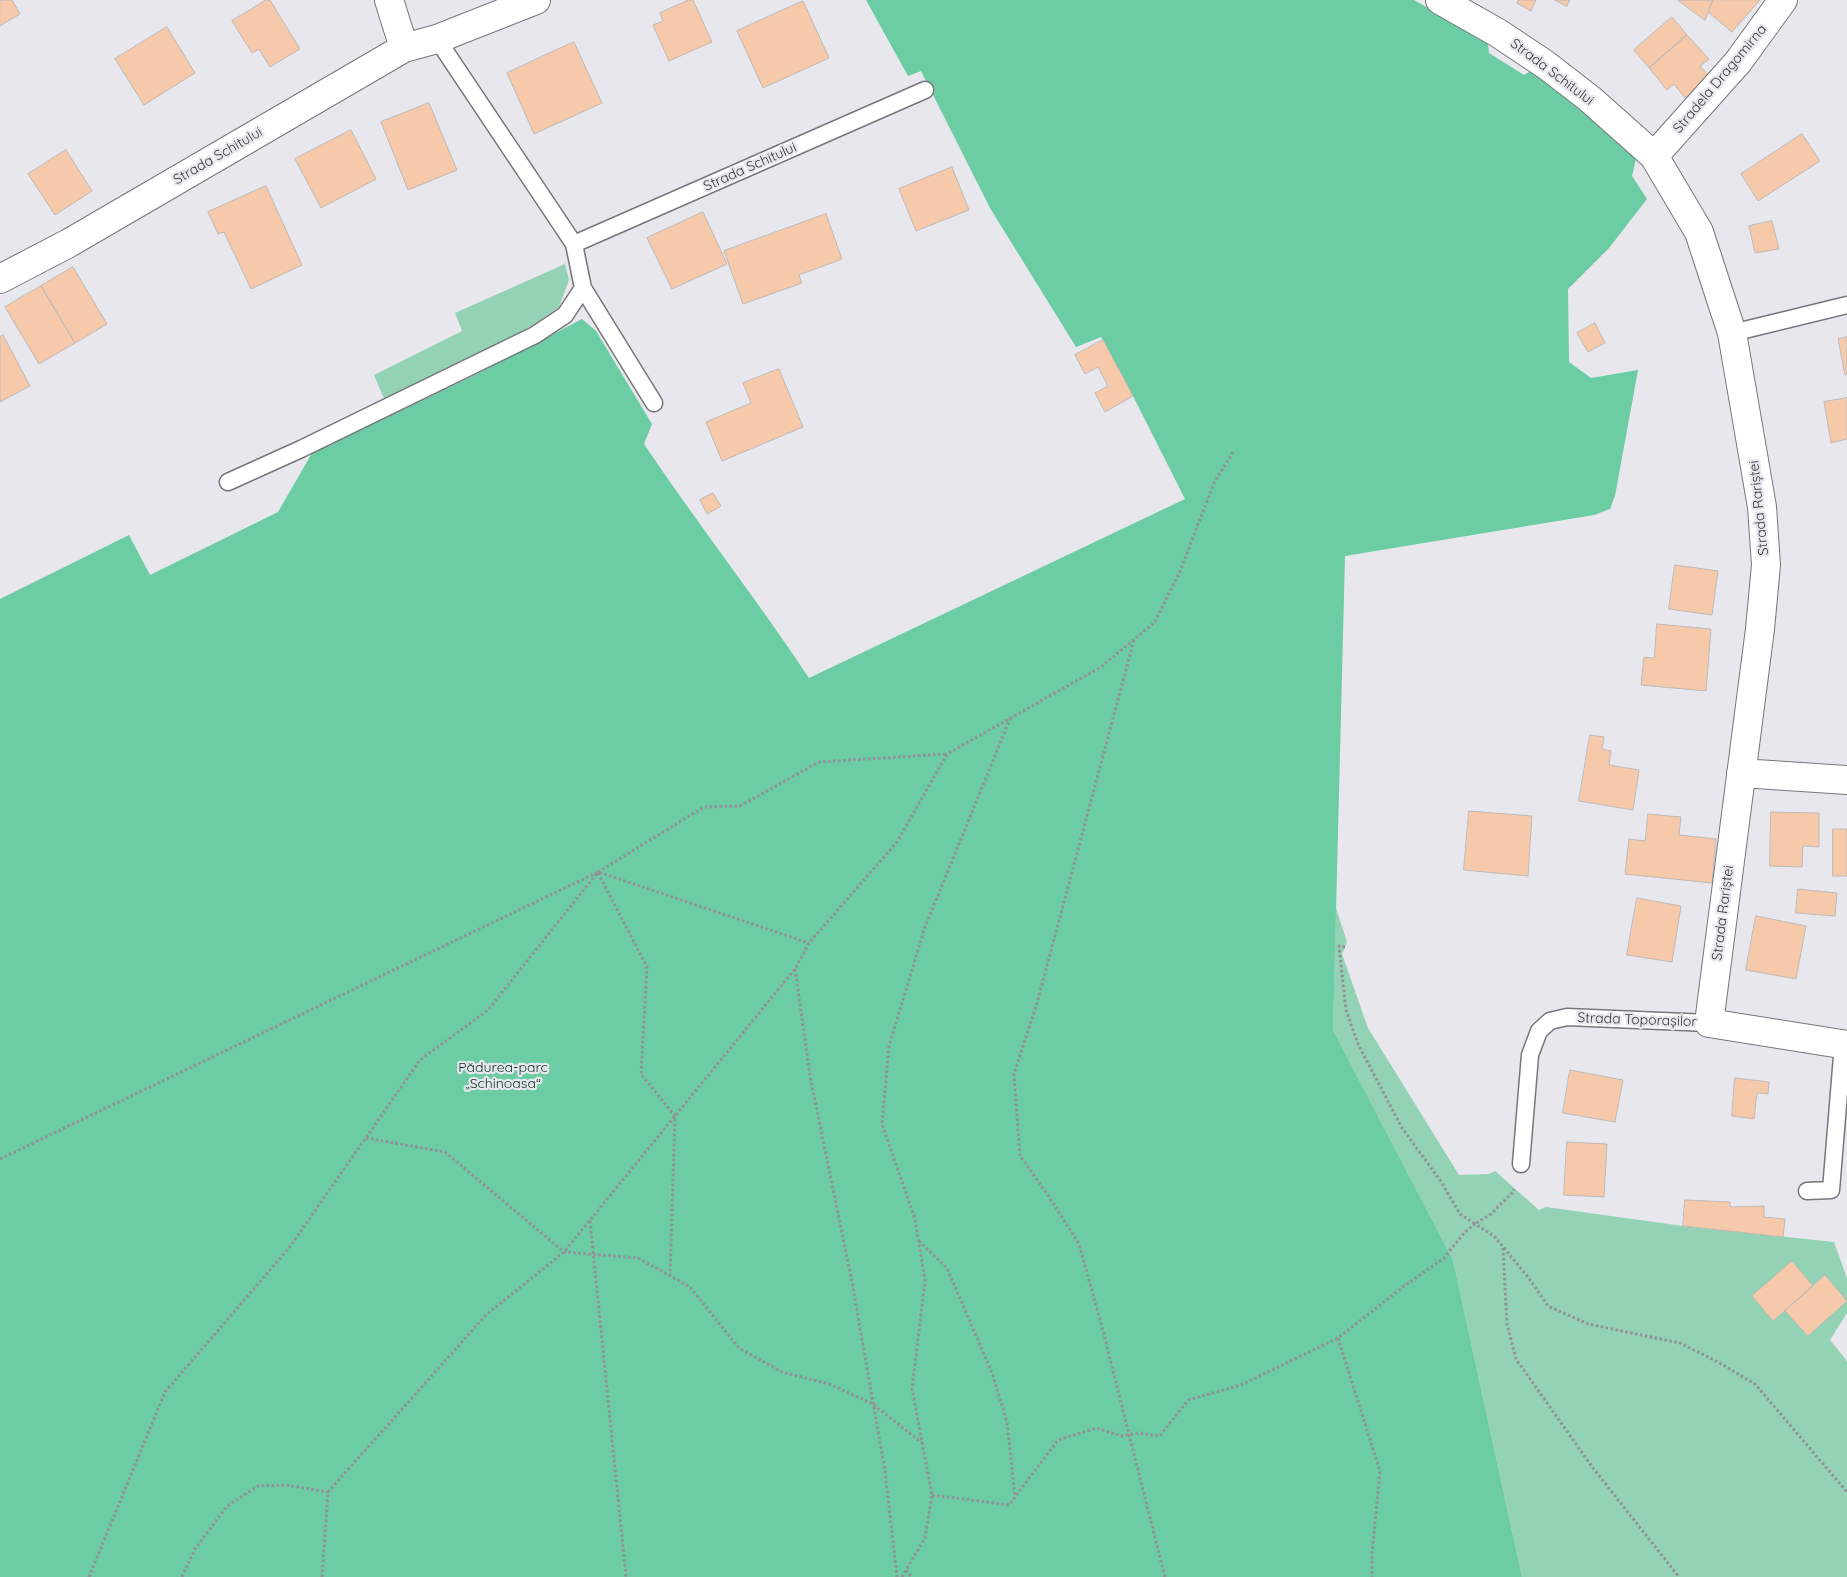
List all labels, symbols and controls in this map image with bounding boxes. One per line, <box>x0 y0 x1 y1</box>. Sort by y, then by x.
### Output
street label: Stradela Dragomirna <box>1670 21 1770 137</box>
street label: Strada Schitului <box>1507 35 1597 109</box>
street label: Strada Schitului <box>170 124 266 188</box>
street label: Strada Schitului <box>701 139 799 195</box>
street label: Strada Rariștei <box>1746 460 1772 556</box>
street label: Strada Rariștei <box>1709 865 1737 961</box>
street label: Strada Toporașilor <box>1577 1010 1697 1030</box>
park label: Pădurea-parc „Schinoasa“ <box>458 1060 548 1092</box>

